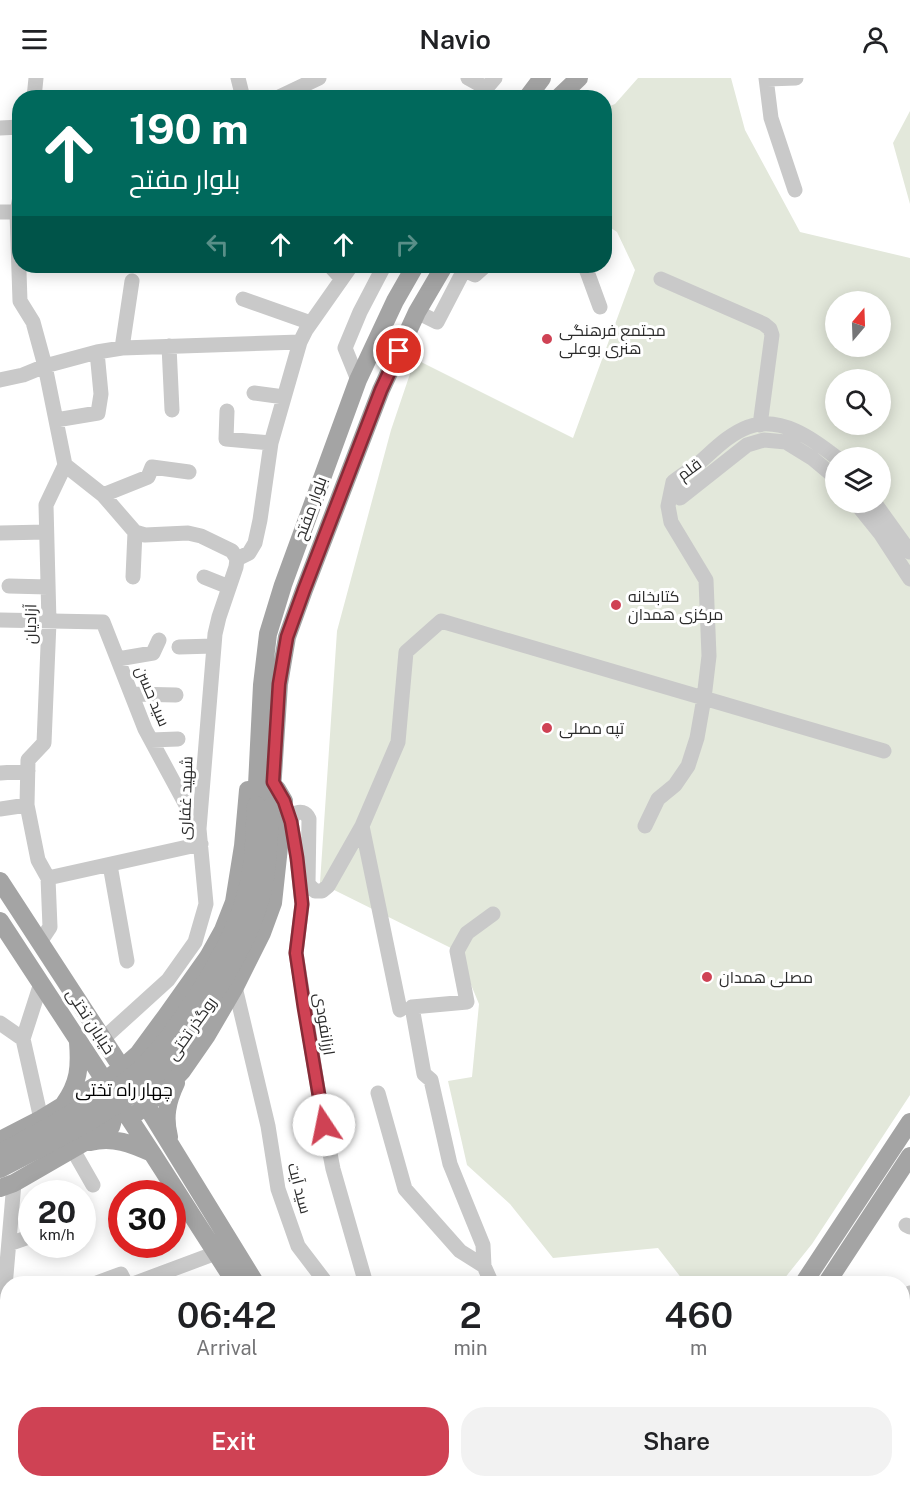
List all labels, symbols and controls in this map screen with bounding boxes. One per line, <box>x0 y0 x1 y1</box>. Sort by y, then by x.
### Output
icon: menu <box>18 23 51 56</box>
text: Navio <box>419 23 491 55</box>
icon: person <box>859 23 892 56</box>
text: 190 m <box>129 104 249 153</box>
icon: ahead <box>30 114 108 192</box>
text: بلوار مفتح <box>129 163 241 195</box>
icon: left <box>201 228 234 261</box>
icon: ahead <box>264 228 297 261</box>
icon: ahead <box>327 228 360 261</box>
icon: right <box>390 228 423 261</box>
north arrow <box>825 291 891 357</box>
map controls <box>825 291 891 513</box>
place label: مجتمع فرهنگی هنری بوعلی <box>559 321 666 359</box>
pin <box>373 325 424 376</box>
marker: مجتمع فرهنگی هنری بوعلی <box>540 332 554 346</box>
icon: arrive <box>382 334 415 367</box>
button: search <box>825 369 891 435</box>
button: layers <box>825 447 891 513</box>
street label: قلم <box>674 454 706 486</box>
street label: بلوار مفتح <box>290 474 333 543</box>
place label: کتابخانه مرکزی همدان <box>628 587 723 625</box>
marker: کتابخانه مرکزی همدان <box>609 598 623 612</box>
street label: آزادیان <box>21 603 41 644</box>
street label: سید حسن <box>130 663 174 730</box>
place label: تپه مصلی <box>559 719 625 739</box>
marker: تپه مصلی <box>540 721 554 735</box>
street label: شهید غفاری <box>175 756 197 840</box>
place label: مصلی همدان <box>719 968 813 988</box>
marker: مصلی همدان <box>700 970 714 984</box>
street label: خیابان تختی <box>61 985 119 1058</box>
street label: ارزانفودی <box>309 992 339 1057</box>
street label: روگذر تختی <box>163 993 221 1064</box>
district label: چهار راه تختی <box>75 1079 173 1102</box>
position arrow <box>292 1093 356 1157</box>
street label: سید آیت <box>284 1161 315 1216</box>
speed limit sign: 30 <box>108 1180 186 1258</box>
text: 20 <box>38 1194 76 1230</box>
text: km/h <box>39 1226 75 1243</box>
text: 06:42 <box>177 1294 277 1336</box>
text: 2 <box>459 1294 482 1336</box>
text: 460 <box>664 1294 733 1336</box>
text: Arrival <box>196 1336 258 1360</box>
text: min <box>454 1336 487 1360</box>
text: m <box>690 1336 707 1360</box>
button: Exit <box>18 1407 449 1476</box>
button: Share <box>461 1407 892 1476</box>

